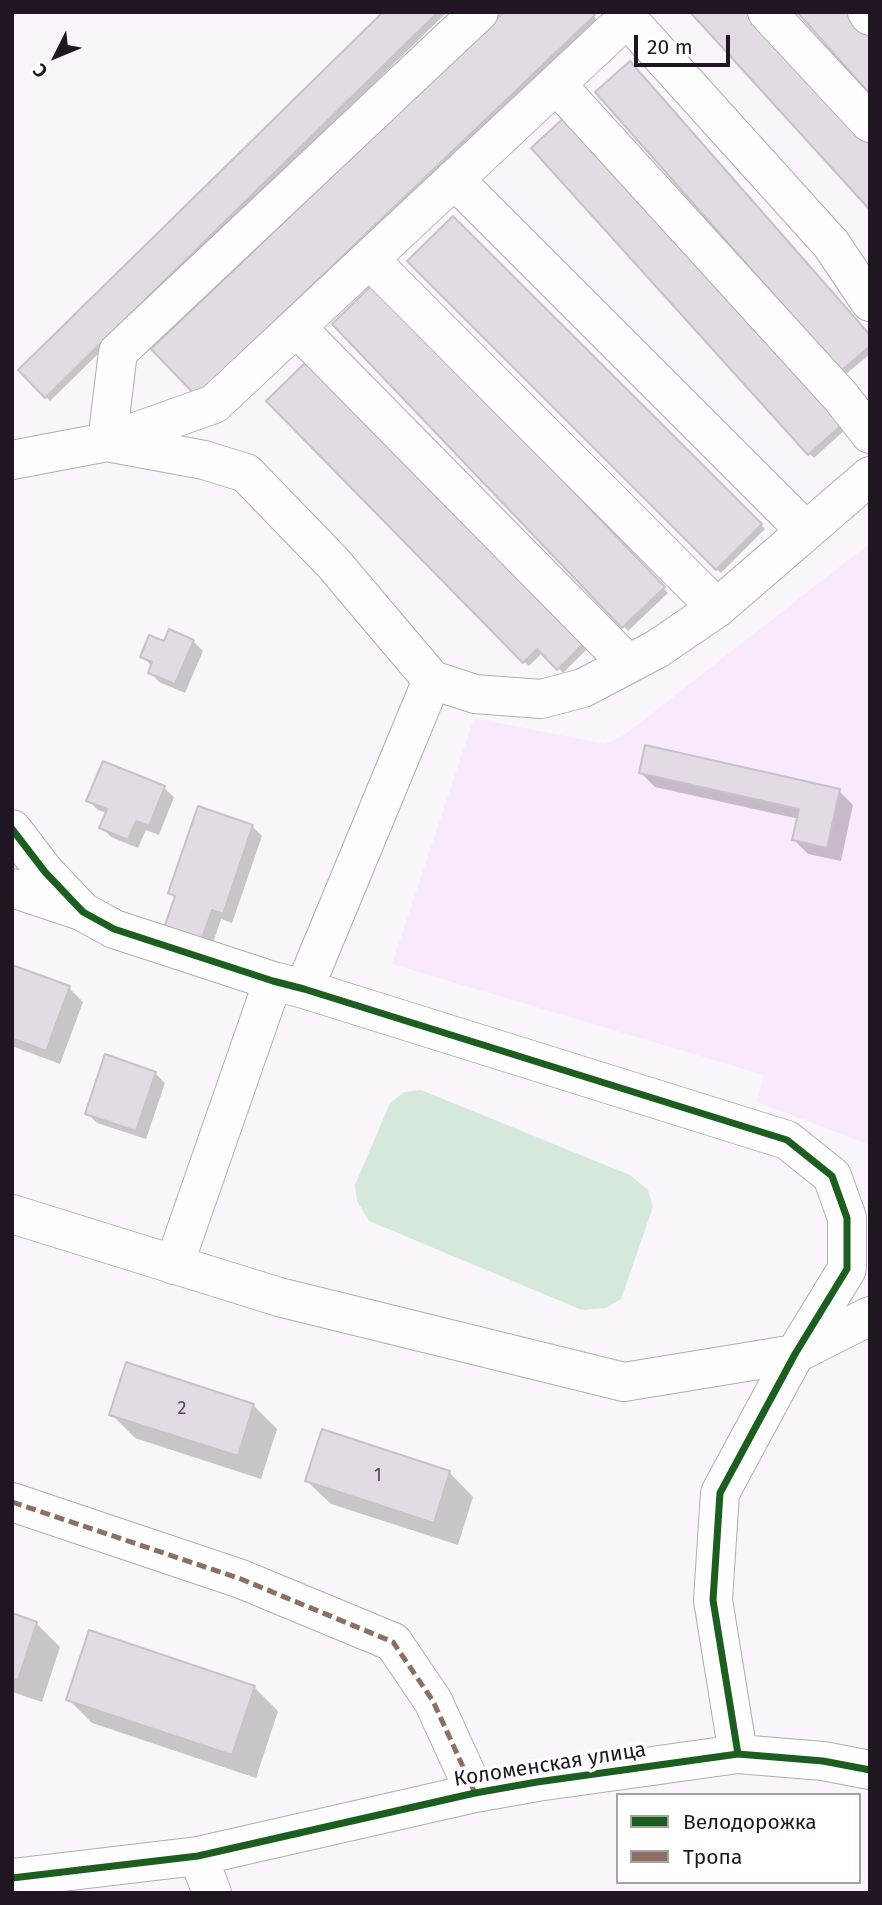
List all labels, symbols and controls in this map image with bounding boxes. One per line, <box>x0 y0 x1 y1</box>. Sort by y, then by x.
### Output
north arrow <box>21 21 91 91</box>
scale bar <box>637 21 733 65</box>
text: 20 m <box>647 34 693 60</box>
text: С <box>28 59 52 83</box>
house number: 2 <box>178 1398 186 1420</box>
house number: 1 <box>374 1465 382 1487</box>
street label: Коломенская улица <box>452 1737 648 1793</box>
legend <box>616 1793 861 1884</box>
text: Велодорожка <box>683 1809 817 1835</box>
text: Тропа <box>683 1844 742 1870</box>

